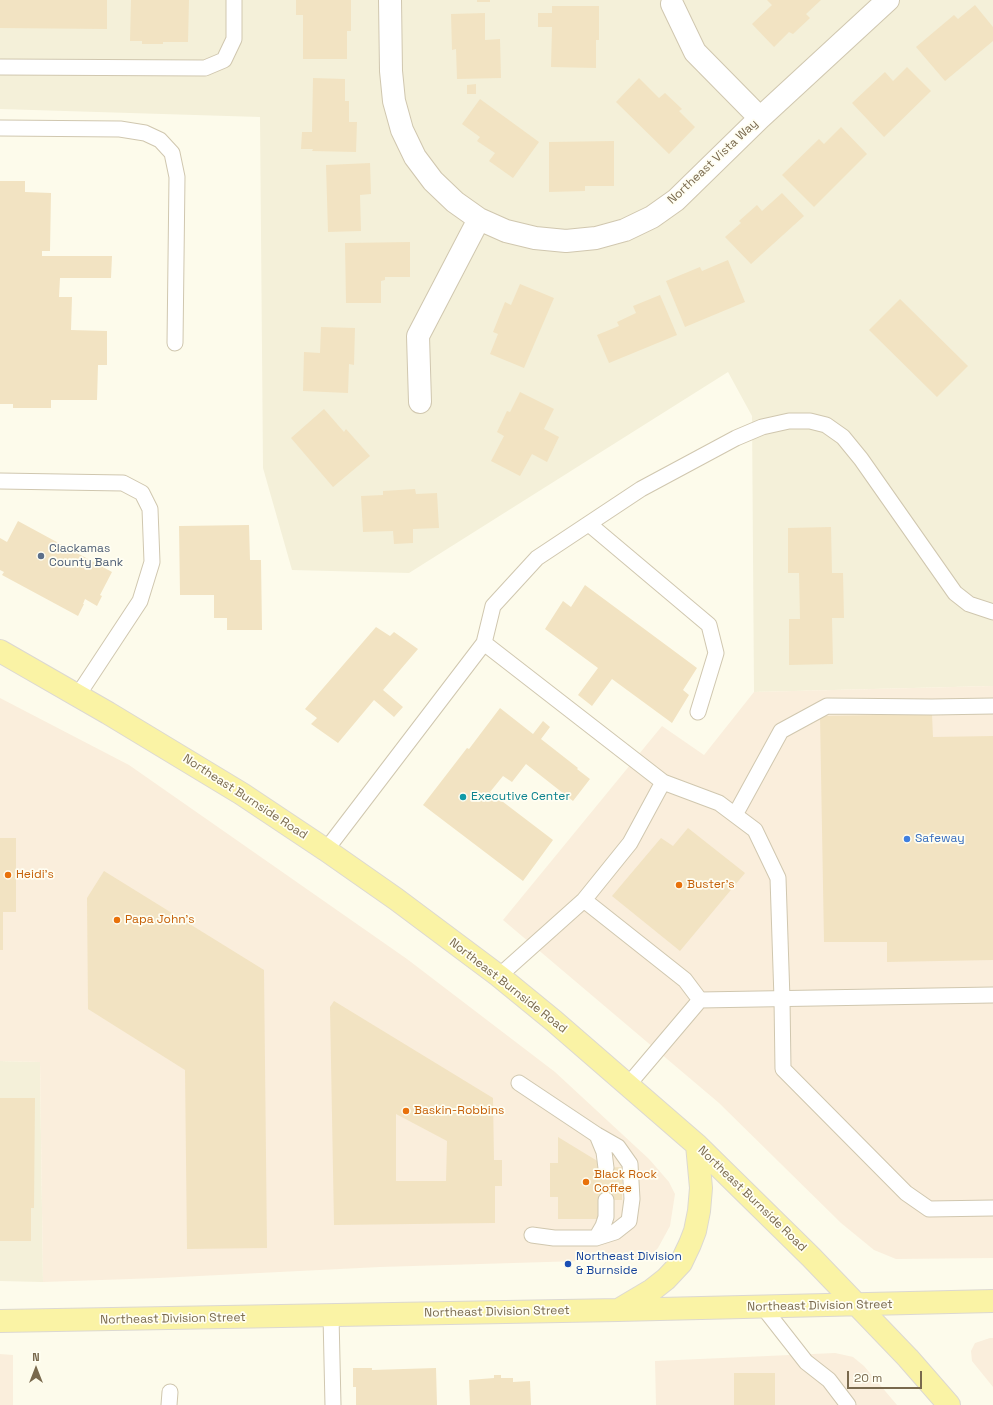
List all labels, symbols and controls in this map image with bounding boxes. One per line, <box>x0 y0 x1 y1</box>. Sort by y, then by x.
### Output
street label: Northeast Vista Way <box>665 116 761 208</box>
place label: Clackamas County Bank <box>49 542 123 570</box>
marker: Clackamas County Bank <box>36 551 46 561</box>
street label: Northeast Burnside Road <box>180 751 310 843</box>
place label: Executive Center <box>471 790 570 804</box>
marker: Executive Center <box>458 792 468 802</box>
place label: Safeway <box>915 832 964 846</box>
marker: Safeway <box>902 834 912 844</box>
place label: Heidi's <box>16 868 54 882</box>
marker: Heidi's <box>3 870 13 880</box>
place label: Buster's <box>687 878 735 892</box>
marker: Buster's <box>674 880 684 890</box>
place label: Papa John's <box>125 913 195 927</box>
marker: Papa John's <box>112 915 122 925</box>
street label: Northeast Burnside Road <box>446 936 570 1036</box>
place label: Baskin-Robbins <box>414 1104 504 1118</box>
marker: Baskin-Robbins <box>401 1106 411 1116</box>
street label: Northeast Burnside Road <box>695 1143 809 1255</box>
place label: Black Rock Coffee <box>594 1168 657 1196</box>
marker: Black Rock Coffee <box>581 1177 591 1187</box>
place label: Northeast Division & Burnside <box>576 1250 682 1278</box>
marker: Northeast Division & Burnside <box>563 1259 573 1269</box>
street label: Northeast Division Street <box>747 1298 893 1314</box>
street label: Northeast Division Street <box>424 1304 570 1320</box>
street label: Northeast Division Street <box>100 1311 246 1327</box>
north arrow <box>16 1349 56 1389</box>
text: N <box>32 1350 40 1364</box>
scale bar <box>849 1363 924 1389</box>
text: 20 m <box>854 1370 882 1386</box>

